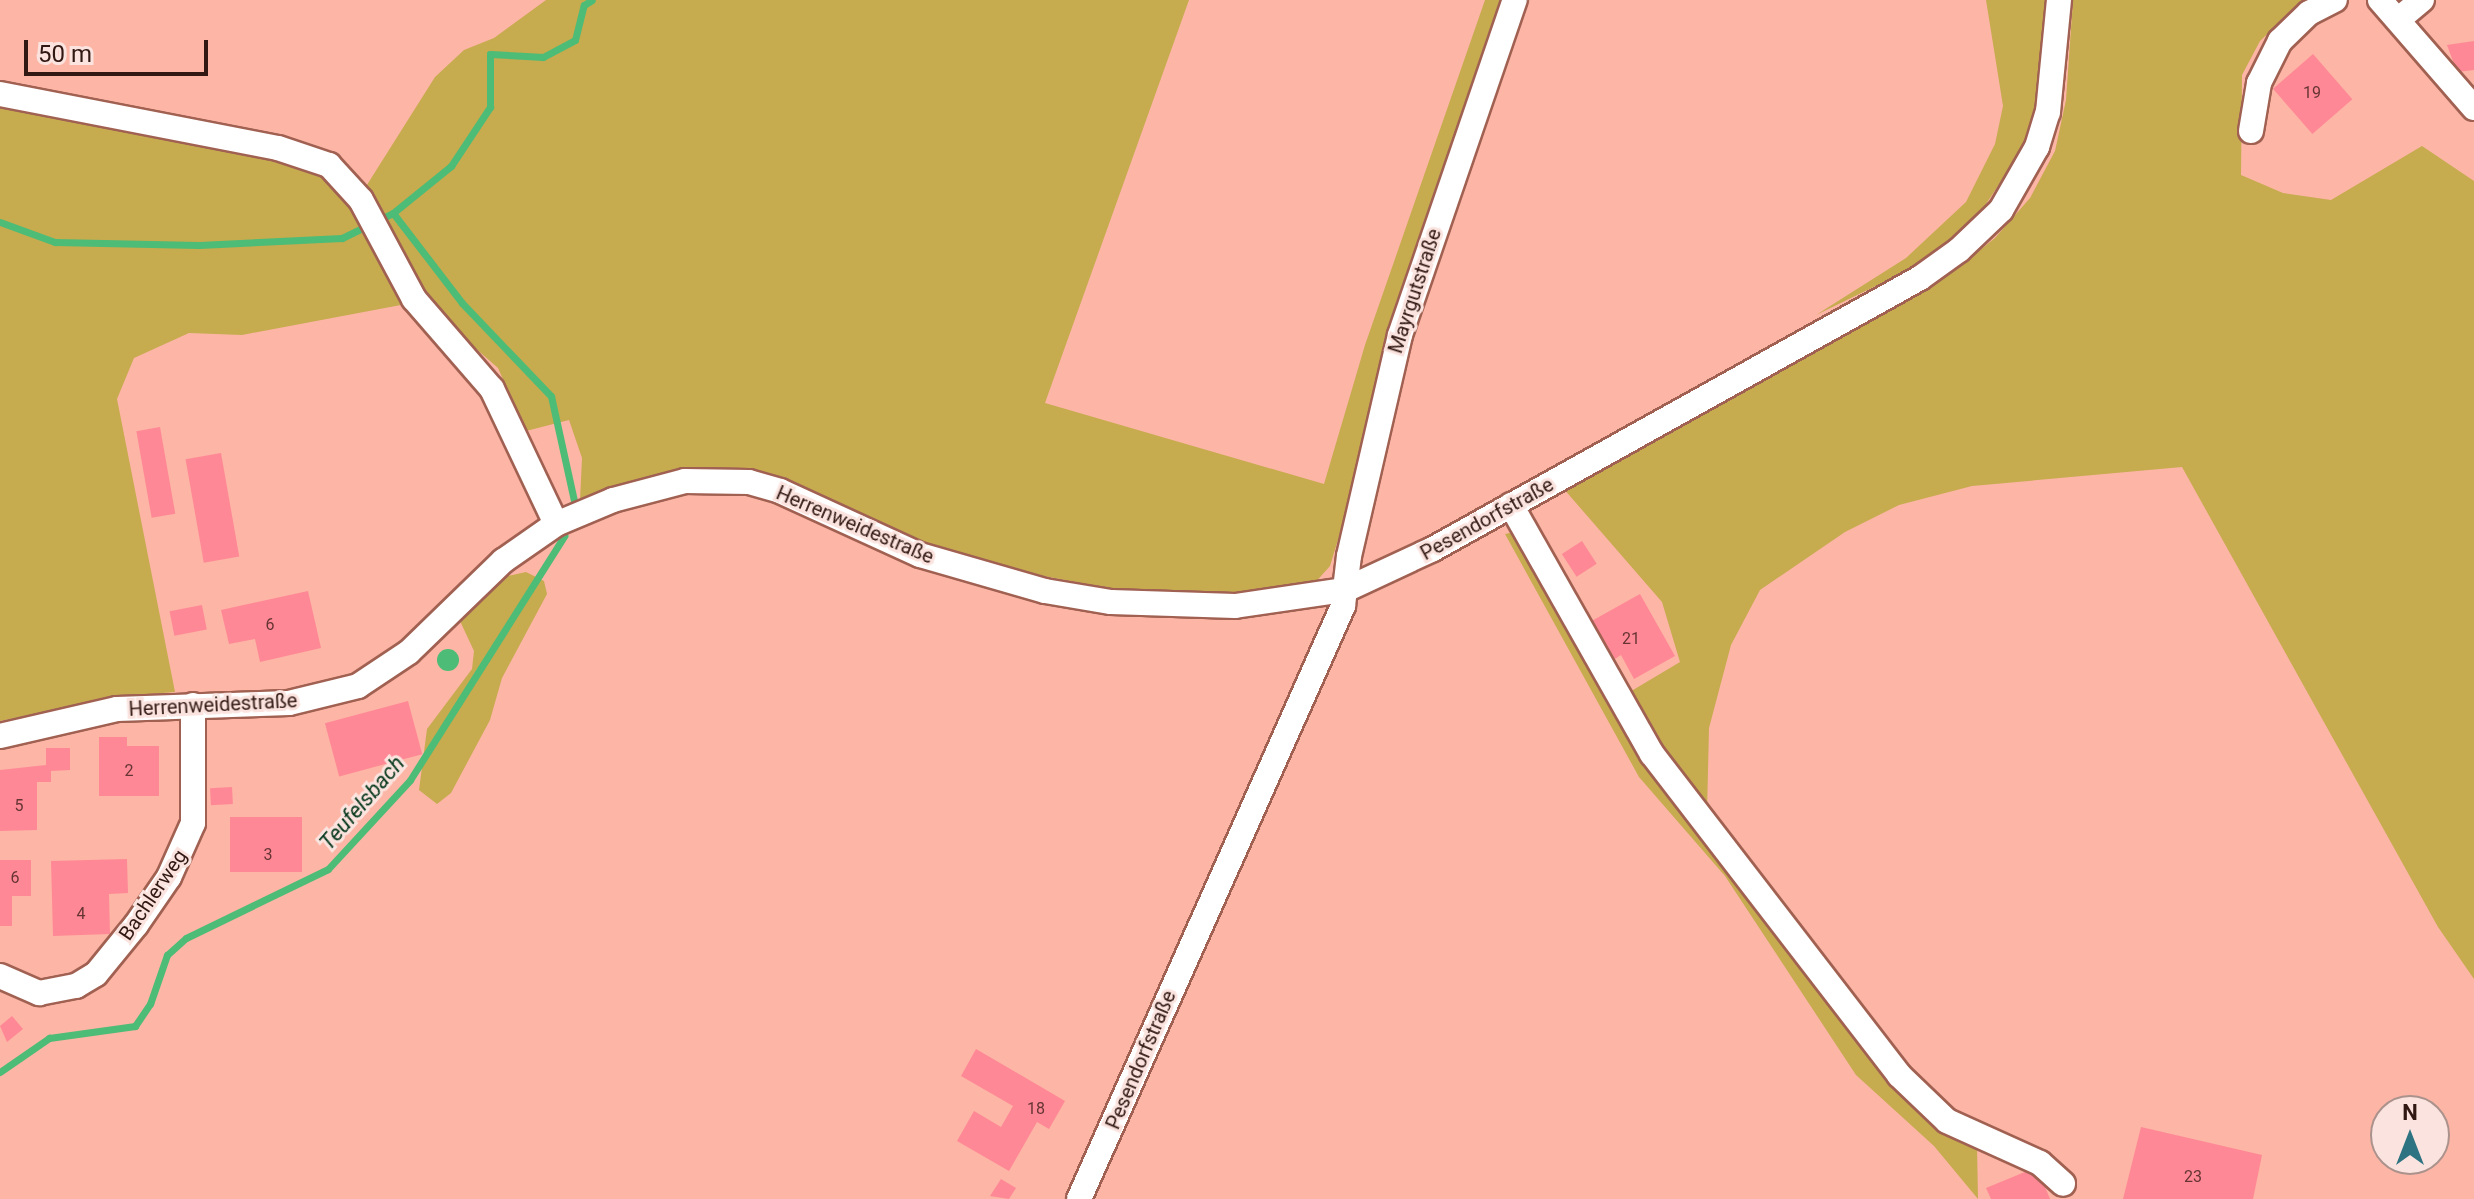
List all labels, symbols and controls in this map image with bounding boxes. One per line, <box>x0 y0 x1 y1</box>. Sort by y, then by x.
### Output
scale bar <box>28 24 212 74</box>
text: 50 m <box>38 40 92 68</box>
house number: 19 <box>2303 83 2321 103</box>
street label: Mayrgutstraße <box>1384 226 1446 356</box>
street label: Pesendorfstraße <box>1416 473 1558 565</box>
street label: Herrenweidestraße <box>773 481 937 569</box>
house number: 6 <box>266 615 274 635</box>
house number: 21 <box>1622 629 1640 649</box>
street label: Herrenweidestraße <box>128 689 298 721</box>
water label: Teufelsbach <box>314 751 410 855</box>
house number: 2 <box>125 761 133 781</box>
house number: 5 <box>15 796 23 816</box>
street label: Bachlerweg <box>114 845 192 945</box>
house number: 3 <box>264 845 272 865</box>
house number: 6 <box>11 868 19 888</box>
house number: 4 <box>77 904 85 924</box>
street label: Pesendorfstraße <box>1101 987 1181 1133</box>
north arrow <box>2370 1095 2450 1175</box>
house number: 18 <box>1027 1099 1045 1119</box>
text: N <box>2402 1100 2418 1125</box>
house number: 23 <box>2184 1167 2202 1187</box>

